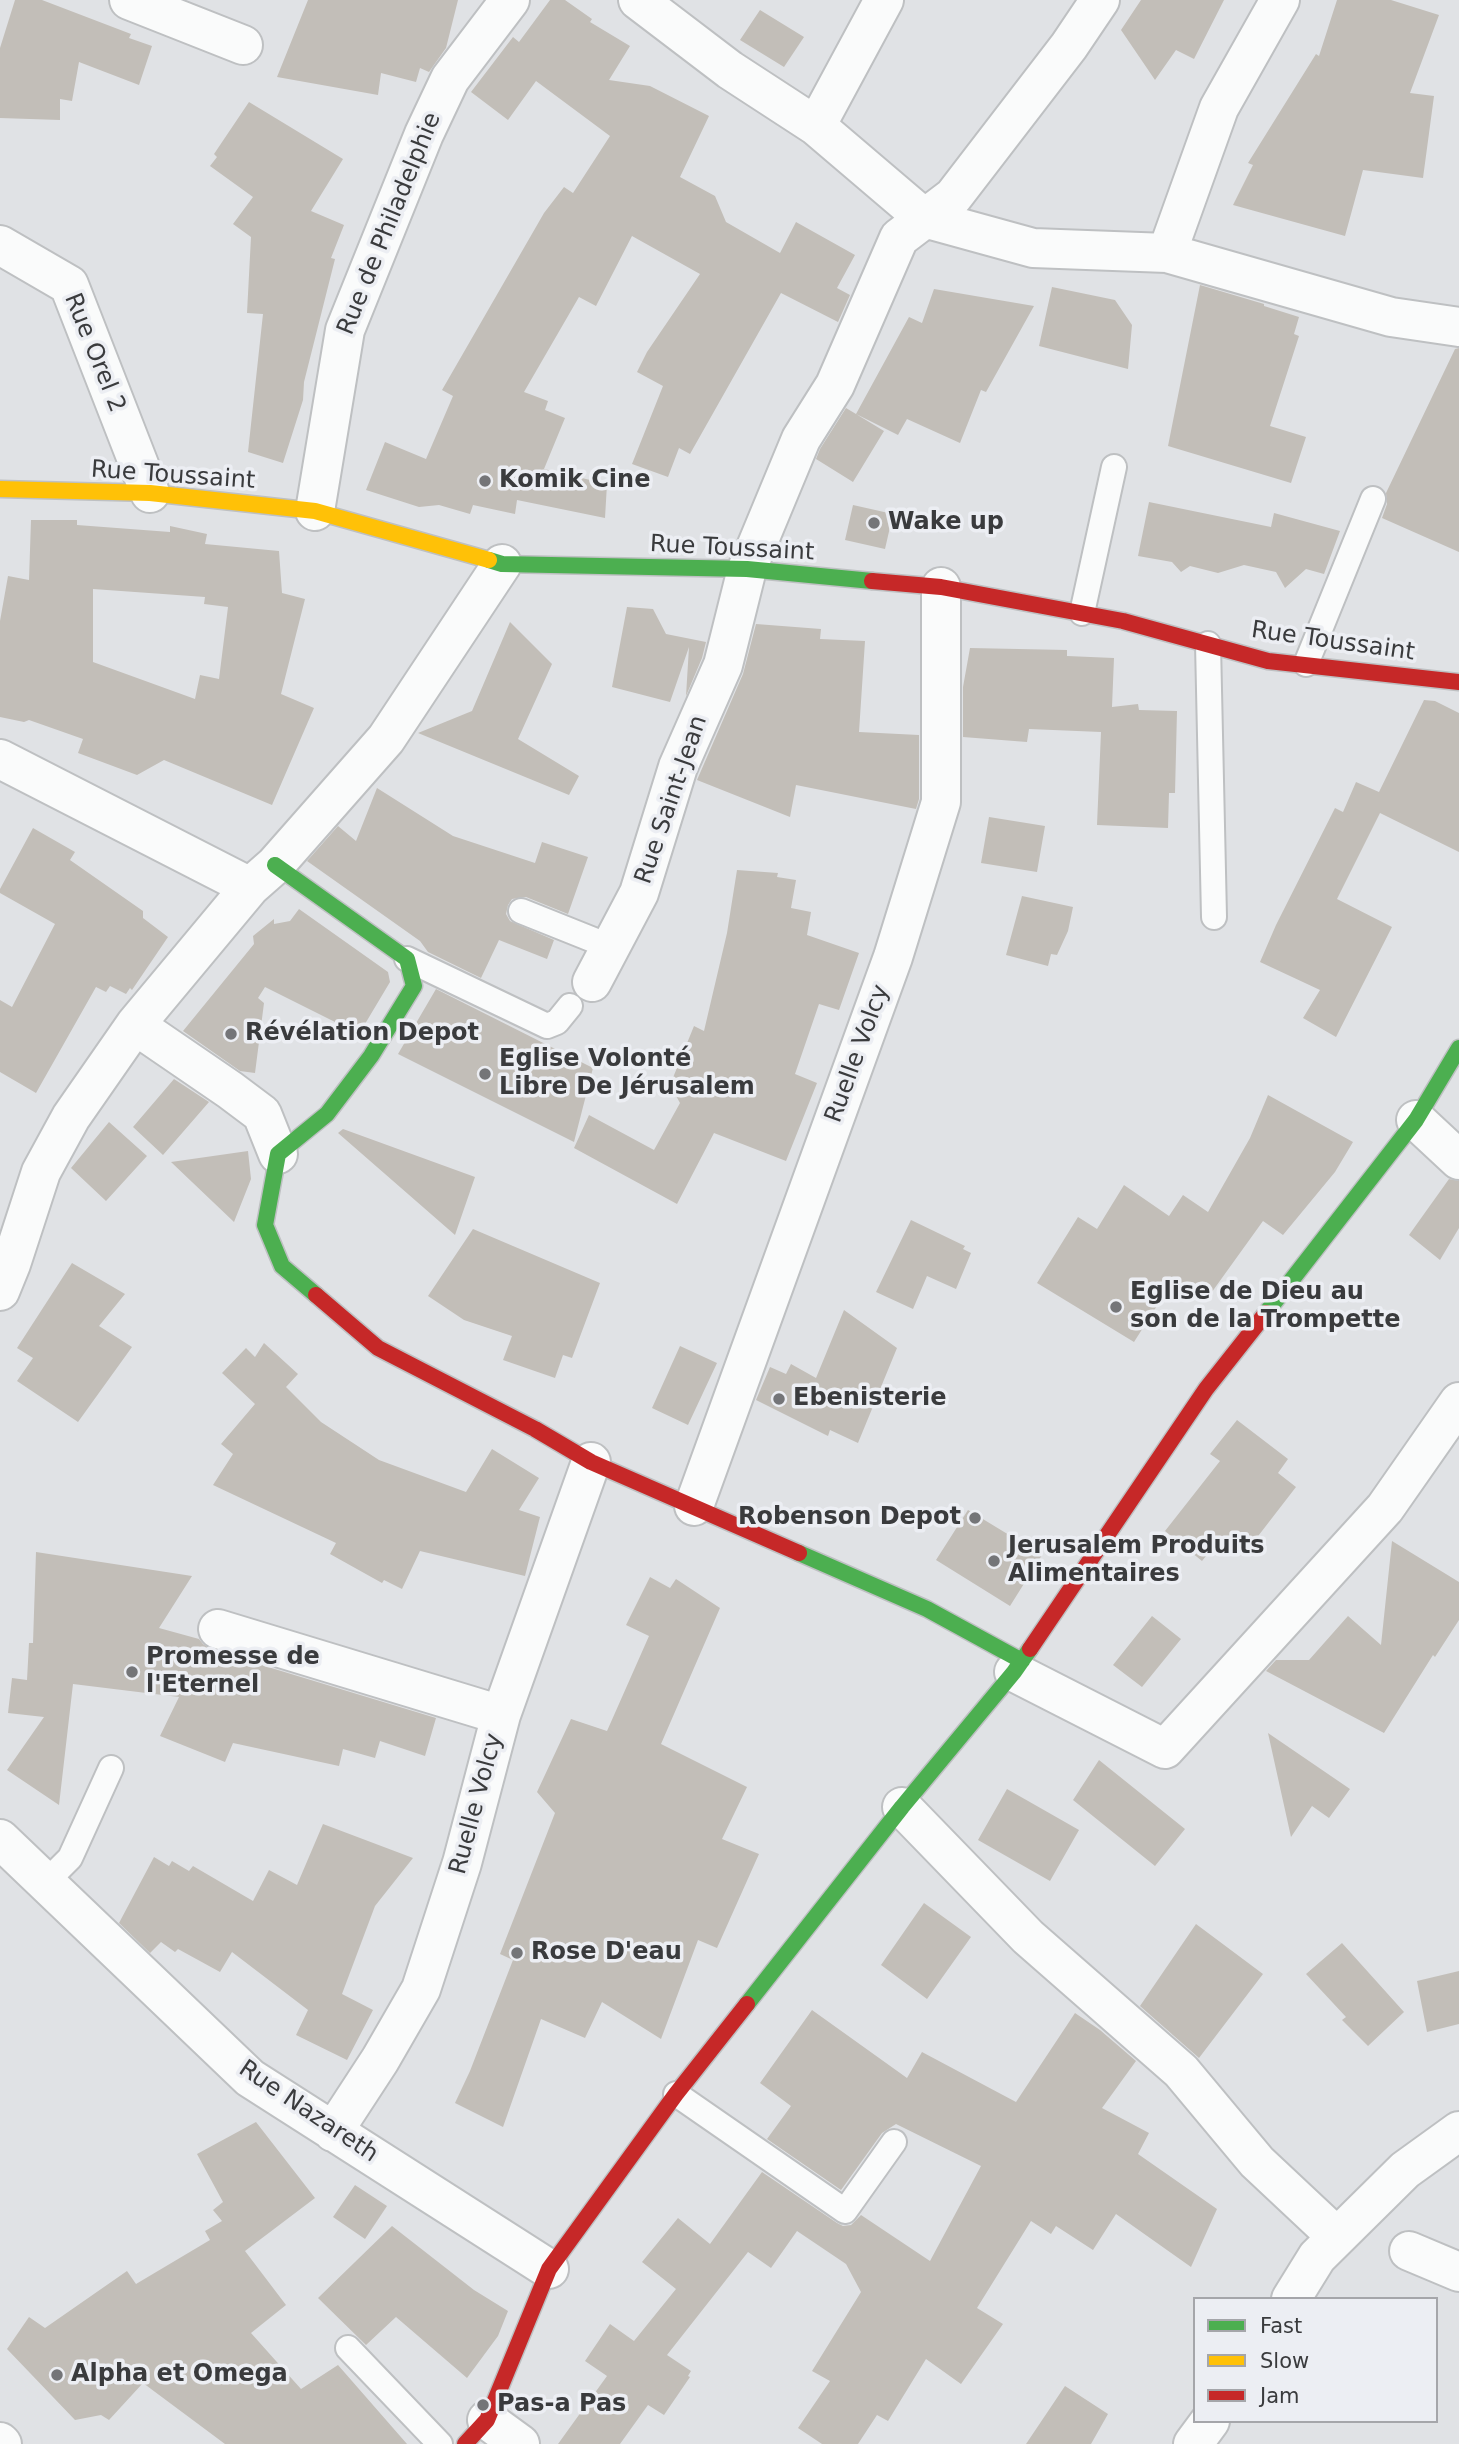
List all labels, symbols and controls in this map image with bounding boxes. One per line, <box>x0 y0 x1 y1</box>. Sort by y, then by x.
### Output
street label: Rue de Philadelphie <box>332 109 448 339</box>
street label: Rue Orel 2 <box>57 289 131 417</box>
street label: Rue Toussaint <box>90 456 256 496</box>
place label: Komik Cine <box>499 467 650 495</box>
marker: Komik Cine <box>477 473 493 489</box>
place label: Wake up <box>888 509 1004 537</box>
marker: Wake up <box>866 515 882 531</box>
street label: Rue Toussaint <box>649 530 815 568</box>
street label: Rue Toussaint <box>1249 616 1417 668</box>
street label: Rue Saint-Jean <box>630 712 714 888</box>
street label: Ruelle Volcy <box>820 981 896 1127</box>
place label: Révélation Depot <box>245 1020 479 1048</box>
marker: Révélation Depot <box>223 1026 239 1042</box>
place label: Eglise Volonté Libre De Jérusalem <box>499 1046 755 1102</box>
marker: Eglise Volonté Libre De Jérusalem <box>477 1066 493 1082</box>
place label: Eglise de Dieu au son de la Trompette <box>1130 1279 1401 1335</box>
marker: Eglise de Dieu au son de la Trompette <box>1108 1299 1124 1315</box>
place label: Ebenisterie <box>793 1385 947 1413</box>
marker: Ebenisterie <box>771 1391 787 1407</box>
place label: Robenson Depot <box>738 1504 961 1532</box>
marker: Robenson Depot <box>967 1510 983 1526</box>
place label: Jerusalem Produits Alimentaires <box>1008 1533 1265 1589</box>
marker: Jerusalem Produits Alimentaires <box>986 1553 1002 1569</box>
place label: Promesse de l'Eternel <box>146 1644 320 1700</box>
marker: Promesse de l'Eternel <box>124 1664 140 1680</box>
street label: Ruelle Volcy <box>444 1730 510 1878</box>
place label: Rose D'eau <box>531 1939 682 1967</box>
marker: Rose D'eau <box>509 1945 525 1961</box>
street label: Rue Nazareth <box>233 2055 383 2169</box>
legend <box>1193 2297 1438 2423</box>
text: Fast <box>1260 2314 1302 2338</box>
text: Slow <box>1260 2349 1309 2373</box>
place label: Alpha et Omega <box>71 2361 288 2389</box>
marker: Alpha et Omega <box>49 2367 65 2383</box>
text: Jam <box>1260 2384 1300 2408</box>
place label: Pas-a Pas <box>497 2391 626 2419</box>
marker: Pas-a Pas <box>475 2397 491 2413</box>

